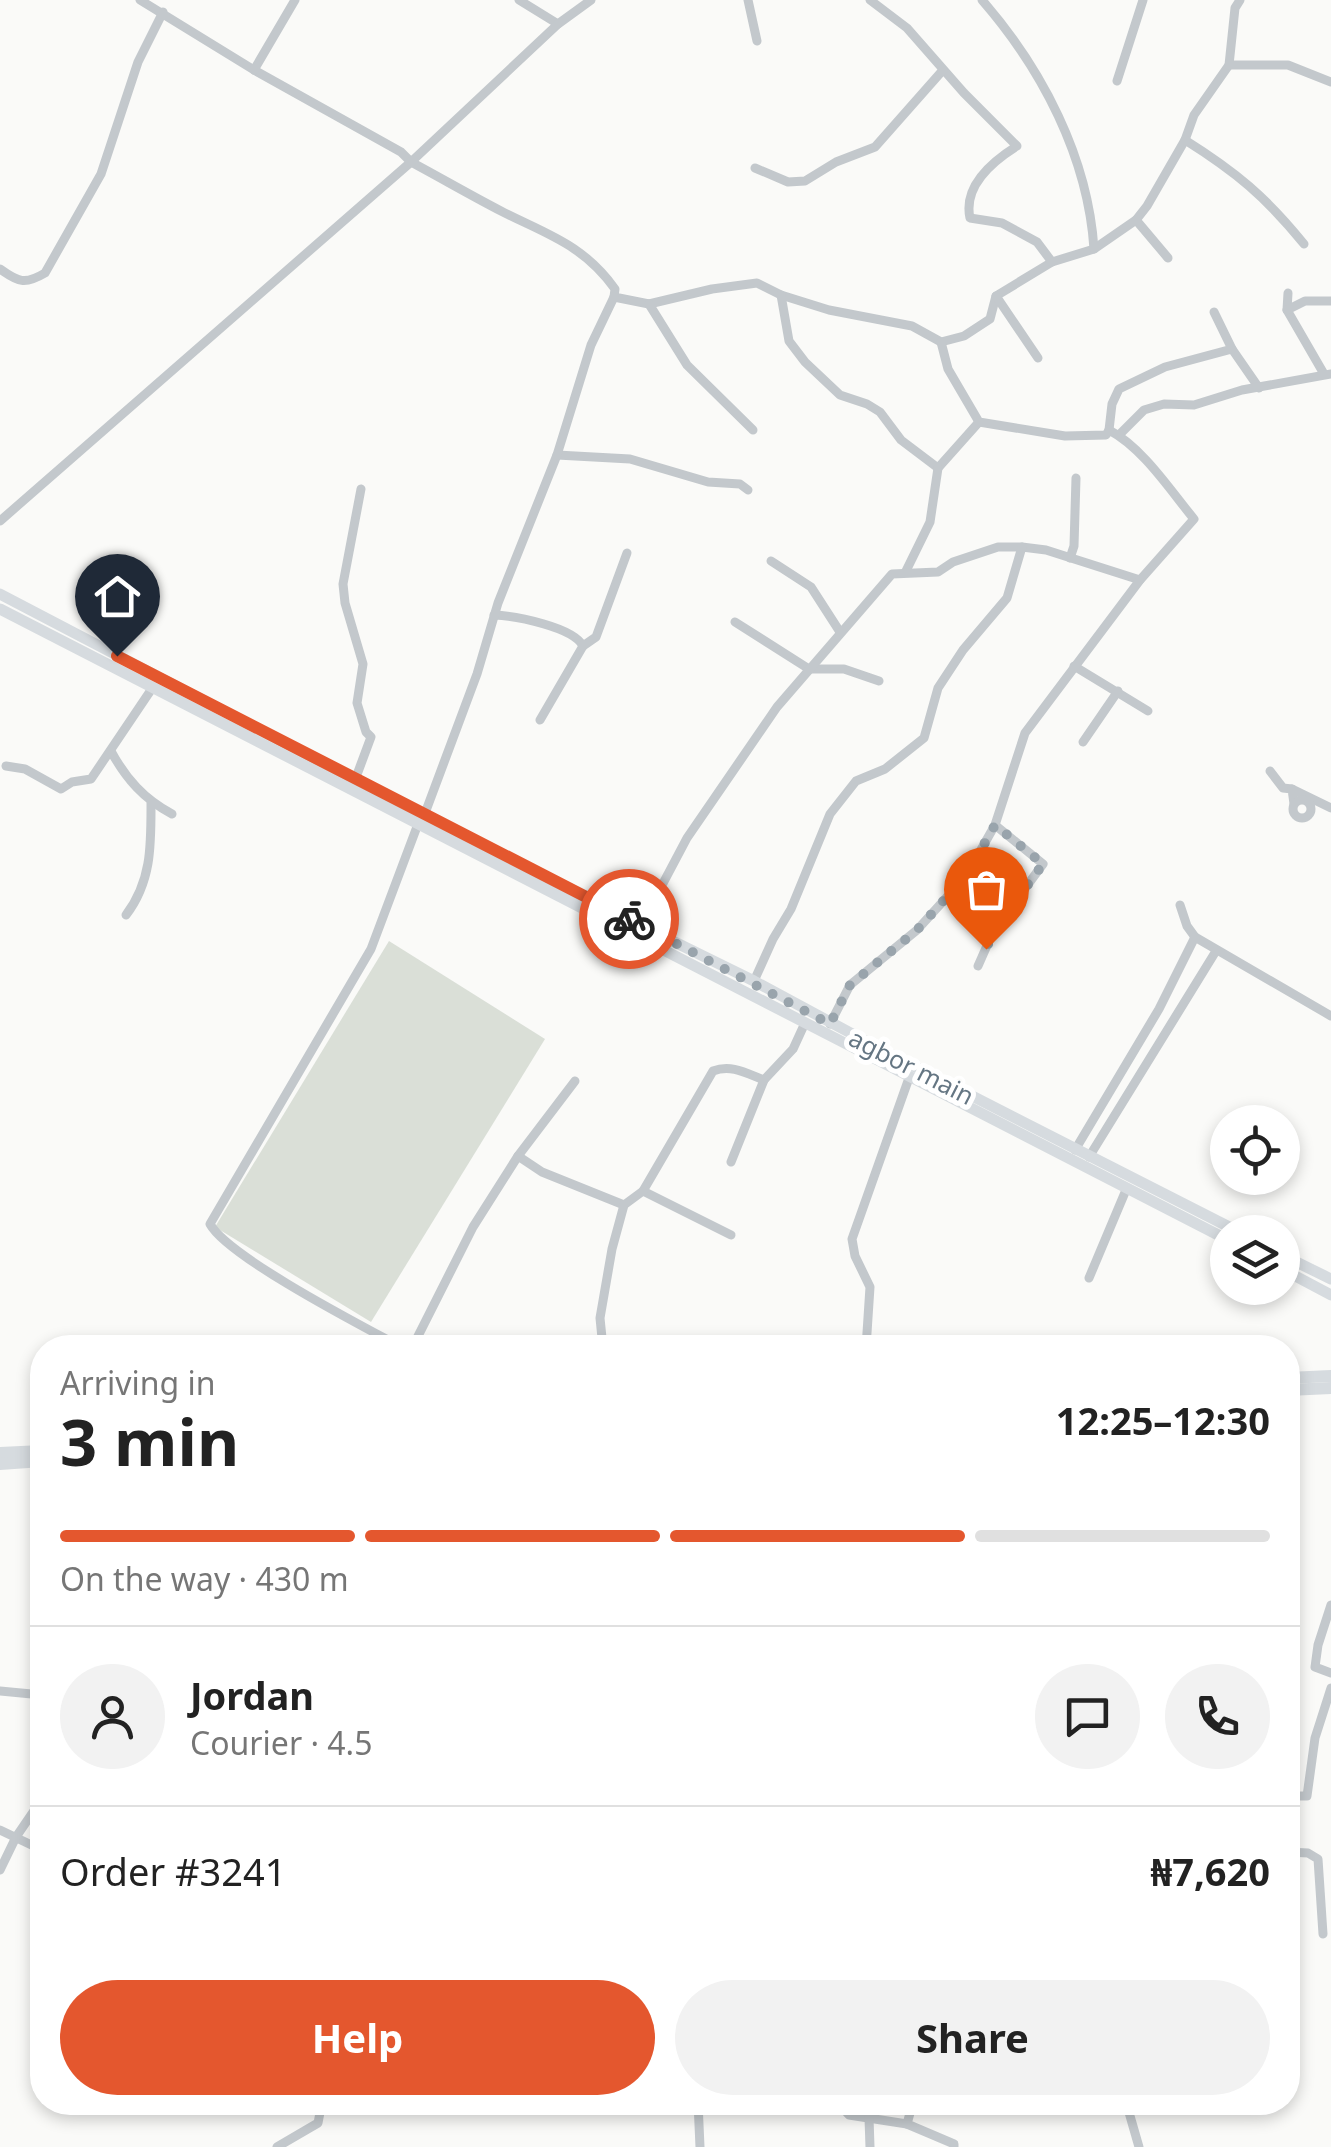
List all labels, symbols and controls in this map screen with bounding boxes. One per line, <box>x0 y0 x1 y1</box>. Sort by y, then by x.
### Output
pin <box>75 554 160 657</box>
icon: home <box>90 569 145 624</box>
pin <box>944 847 1029 950</box>
icon: bag <box>959 862 1014 917</box>
courier <box>579 869 679 969</box>
icon: bike <box>602 892 657 947</box>
street label: agbor main <box>844 1020 980 1112</box>
map controls <box>1210 1105 1300 1305</box>
button: locate <box>1210 1105 1300 1195</box>
button: layers <box>1210 1215 1300 1305</box>
text: Arriving in <box>60 1361 215 1404</box>
text: 12:25–12:30 <box>1056 1394 1270 1446</box>
text: 3 min <box>60 1397 239 1485</box>
text: On the way · 430 m <box>60 1557 349 1600</box>
button: person <box>60 1664 165 1769</box>
button: chat <box>1035 1664 1140 1769</box>
button: phone <box>1165 1664 1270 1769</box>
text: Jordan <box>190 1669 314 1721</box>
text: Courier · 4.5 <box>190 1721 373 1764</box>
text: Order #3241 <box>60 1845 286 1897</box>
text: ₦7,620 <box>1150 1845 1270 1897</box>
button: Help <box>60 1980 655 2095</box>
button: Share <box>675 1980 1270 2095</box>

